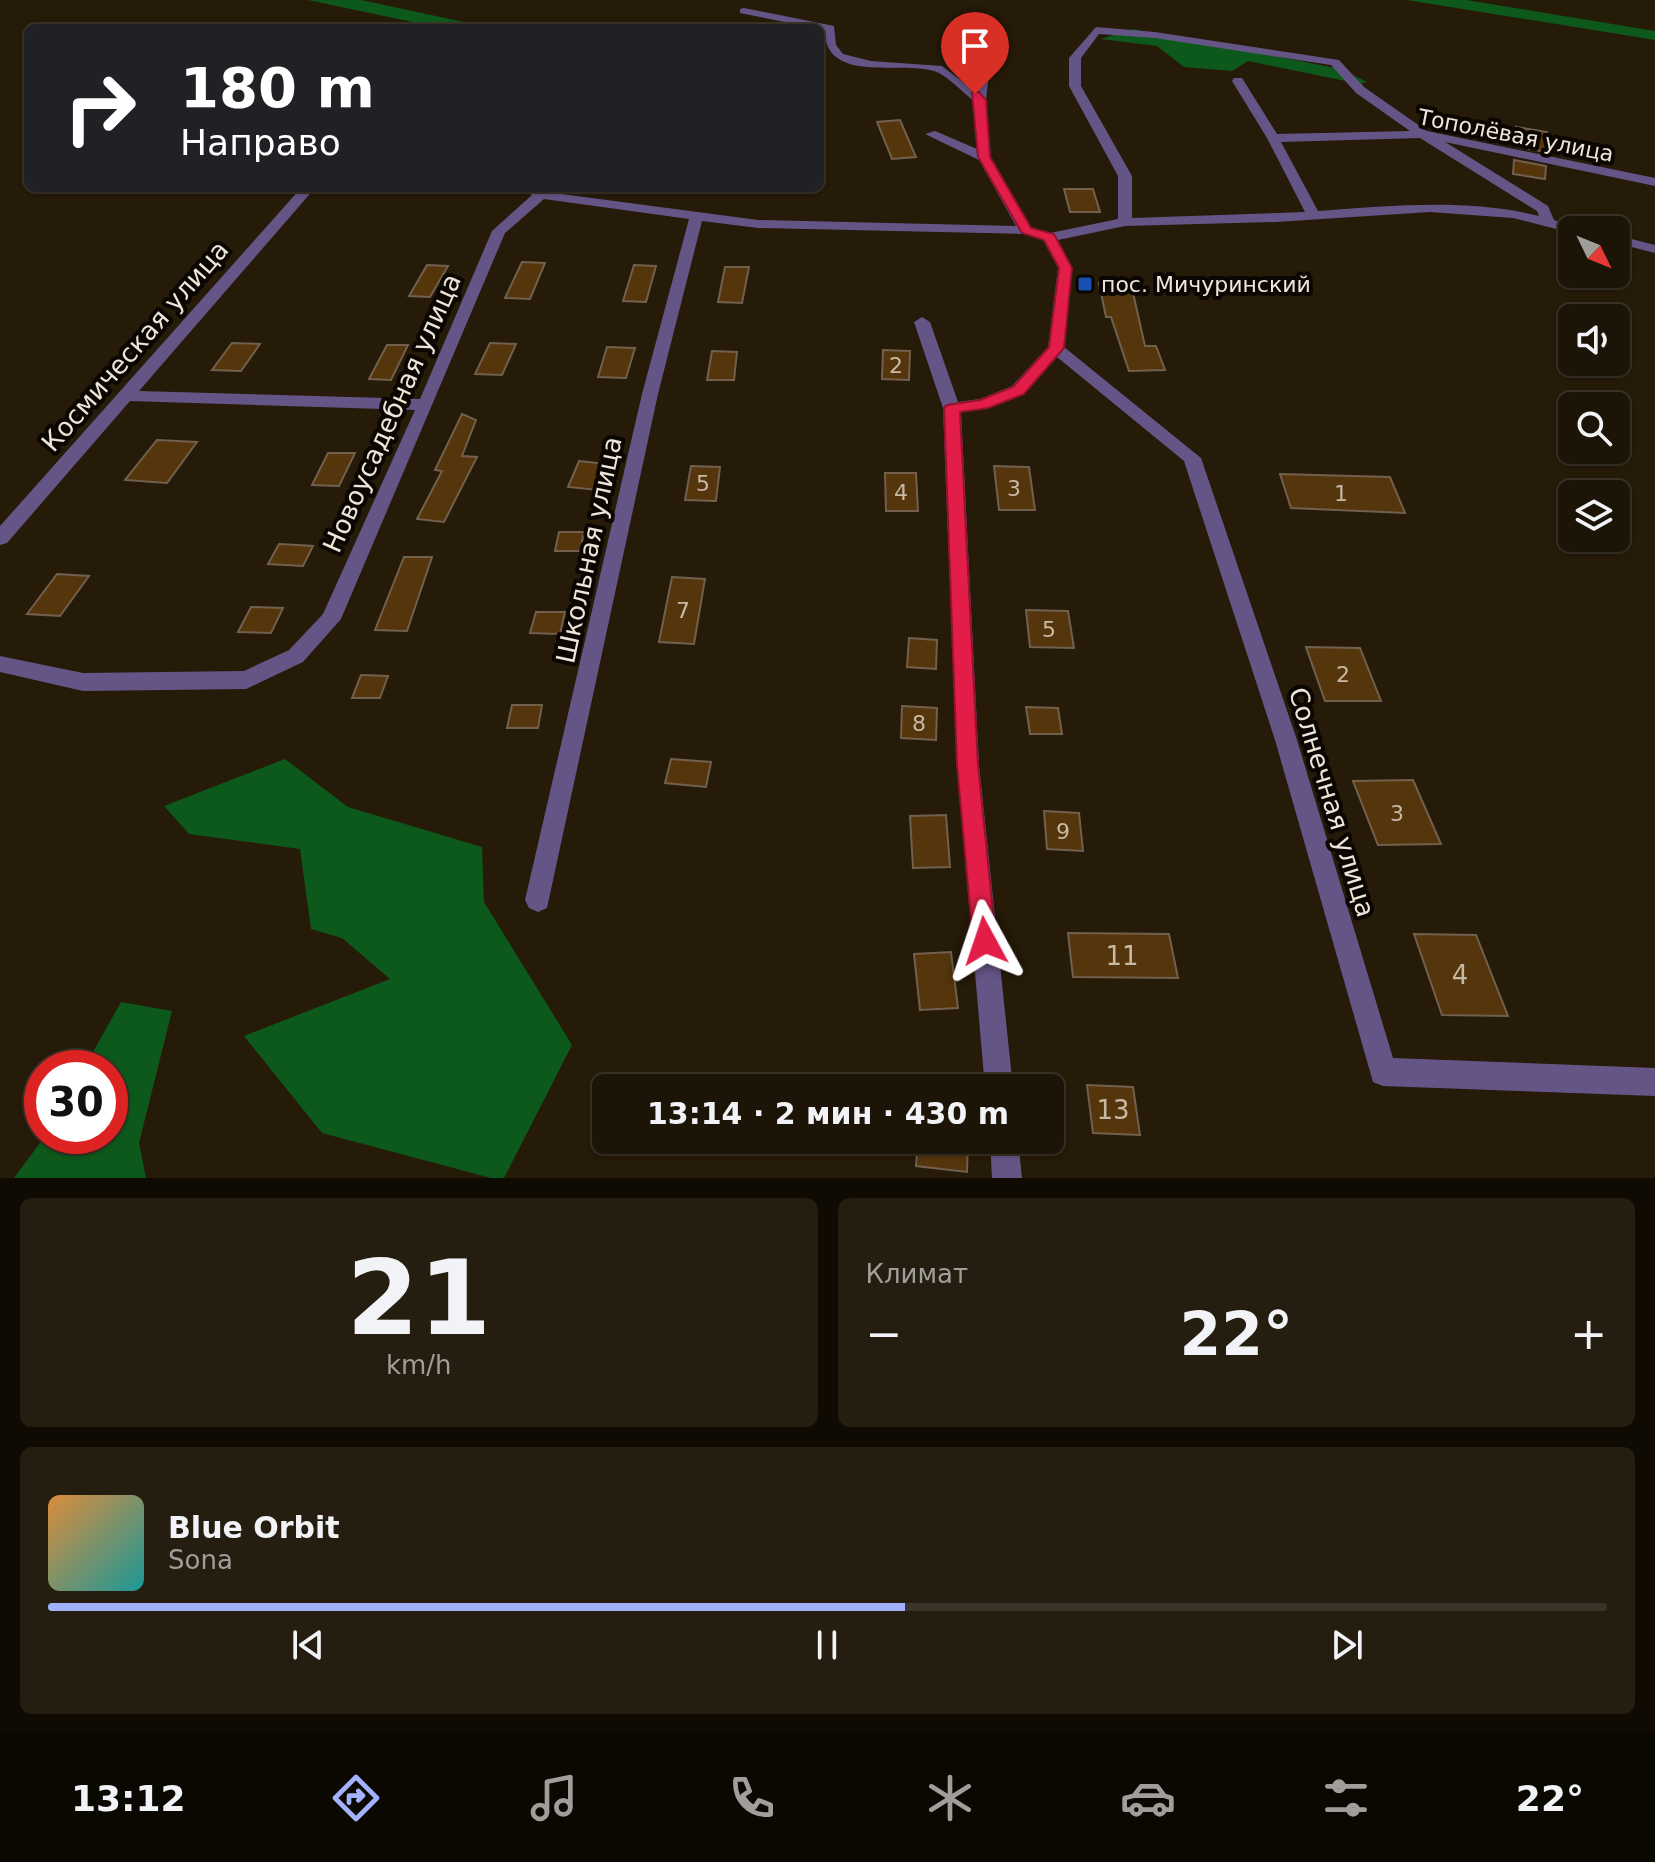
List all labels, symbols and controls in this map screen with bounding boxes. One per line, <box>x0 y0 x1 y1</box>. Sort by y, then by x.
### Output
pin <box>941 12 1009 94</box>
icon: arrive <box>953 24 997 68</box>
text: 180 m <box>180 55 375 120</box>
icon: right <box>48 56 152 160</box>
street label: Тополёвая улица <box>1415 104 1616 167</box>
text: Направо <box>180 122 341 163</box>
north arrow <box>1558 216 1630 288</box>
map controls <box>1558 216 1630 552</box>
street label: Космическая улица <box>35 235 235 457</box>
street label: Новоусадебная улица <box>317 269 467 557</box>
place label: пос. Мичуринский <box>1101 272 1311 297</box>
marker: пос. Мичуринский <box>1076 275 1094 293</box>
button: sound <box>1558 304 1630 376</box>
house number: 2 <box>889 353 903 378</box>
button: search <box>1558 392 1630 464</box>
street label: Школьная улица <box>550 434 628 666</box>
house number: 5 <box>696 471 710 496</box>
house number: 3 <box>1007 476 1021 501</box>
house number: 4 <box>894 480 908 505</box>
button: layers <box>1558 480 1630 552</box>
house number: 1 <box>1334 481 1348 506</box>
house number: 7 <box>676 598 690 623</box>
house number: 5 <box>1042 617 1056 642</box>
house number: 2 <box>1336 662 1350 687</box>
street label: Солнечная улица <box>1283 684 1381 920</box>
house number: 8 <box>912 711 926 736</box>
house number: 3 <box>1390 801 1404 826</box>
house number: 9 <box>1056 819 1070 844</box>
position arrow <box>943 899 1027 983</box>
house number: 11 <box>1105 941 1139 971</box>
house number: 4 <box>1452 960 1468 990</box>
speed limit sign: 30 <box>24 1050 128 1154</box>
house number: 13 <box>1096 1095 1130 1125</box>
text: 13:14 · 2 мин · 430 m <box>647 1096 1009 1131</box>
text: 21 <box>346 1237 491 1359</box>
text: Климат <box>866 1259 968 1289</box>
text: 22° <box>1180 1299 1293 1369</box>
text: − <box>866 1308 902 1359</box>
text: + <box>1570 1308 1607 1359</box>
text: km/h <box>386 1350 452 1380</box>
text: Blue Orbit <box>168 1510 340 1545</box>
text: Sona <box>168 1545 233 1575</box>
icon: previous <box>286 1623 330 1667</box>
icon: pause <box>805 1623 849 1667</box>
icon: next <box>1325 1623 1369 1667</box>
icon: directions <box>328 1770 384 1826</box>
icon: music <box>526 1770 582 1826</box>
icon: phone <box>724 1770 780 1826</box>
icon: climate <box>922 1770 978 1826</box>
icon: car <box>1120 1770 1176 1826</box>
icon: filters <box>1318 1770 1374 1826</box>
text: 13:12 <box>71 1778 186 1819</box>
text: 22° <box>1516 1778 1584 1819</box>

